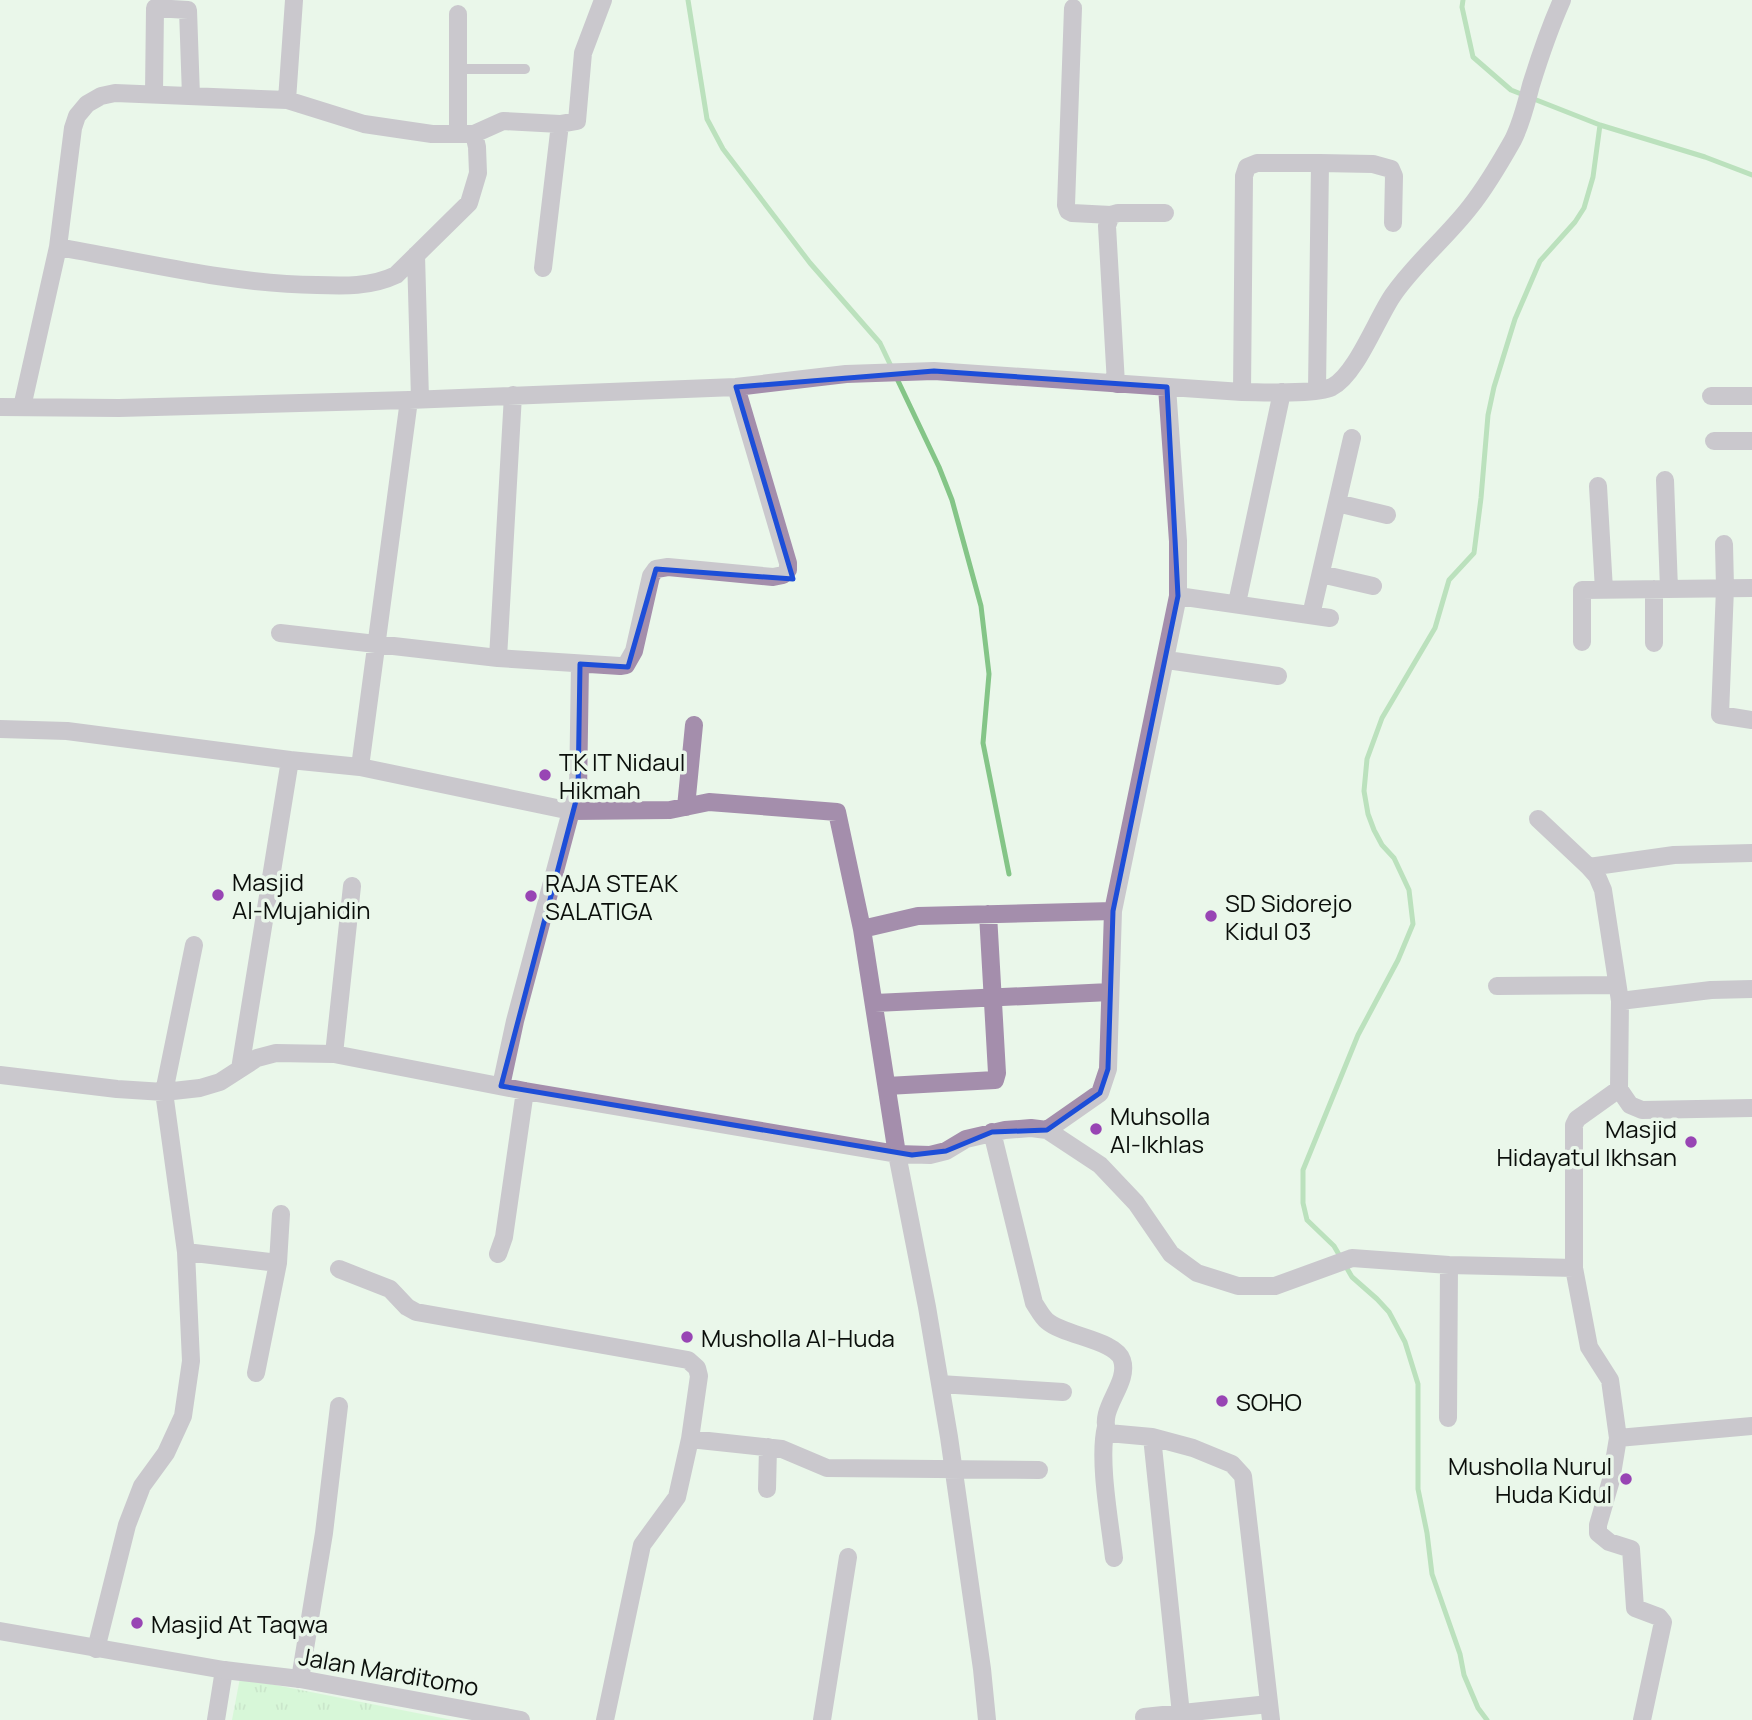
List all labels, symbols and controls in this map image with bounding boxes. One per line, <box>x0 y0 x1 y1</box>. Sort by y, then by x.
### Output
place label: TK IT Nidaul Hikmah <box>559 745 685 806</box>
marker: TK IT Nidaul Hikmah <box>537 767 553 783</box>
place label: Masjid Al-Mujahidin <box>232 865 371 926</box>
place label: RAJA STEAK SALATIGA <box>545 866 679 927</box>
place label: SD Sidorejo Kidul 03 <box>1225 886 1352 947</box>
marker: Masjid Al-Mujahidin <box>210 887 226 903</box>
marker: RAJA STEAK SALATIGA <box>523 888 539 904</box>
marker: SD Sidorejo Kidul 03 <box>1203 908 1219 924</box>
place label: Muhsolla Al-Ikhlas <box>1110 1099 1210 1160</box>
place label: Masjid Hidayatul Ikhsan <box>1496 1112 1677 1173</box>
marker: Muhsolla Al-Ikhlas <box>1088 1121 1104 1137</box>
marker: Masjid Hidayatul Ikhsan <box>1683 1134 1699 1150</box>
place label: Musholla Al-Huda <box>701 1321 895 1354</box>
marker: Musholla Al-Huda <box>679 1329 695 1345</box>
place label: SOHO <box>1236 1385 1302 1418</box>
marker: SOHO <box>1214 1393 1230 1409</box>
place label: Musholla Nurul Huda Kidul <box>1448 1449 1612 1510</box>
marker: Musholla Nurul Huda Kidul <box>1618 1471 1634 1487</box>
place label: Masjid At Taqwa <box>151 1607 328 1640</box>
marker: Masjid At Taqwa <box>129 1615 145 1631</box>
street label: Jalan Marditomo <box>297 1639 481 1703</box>

